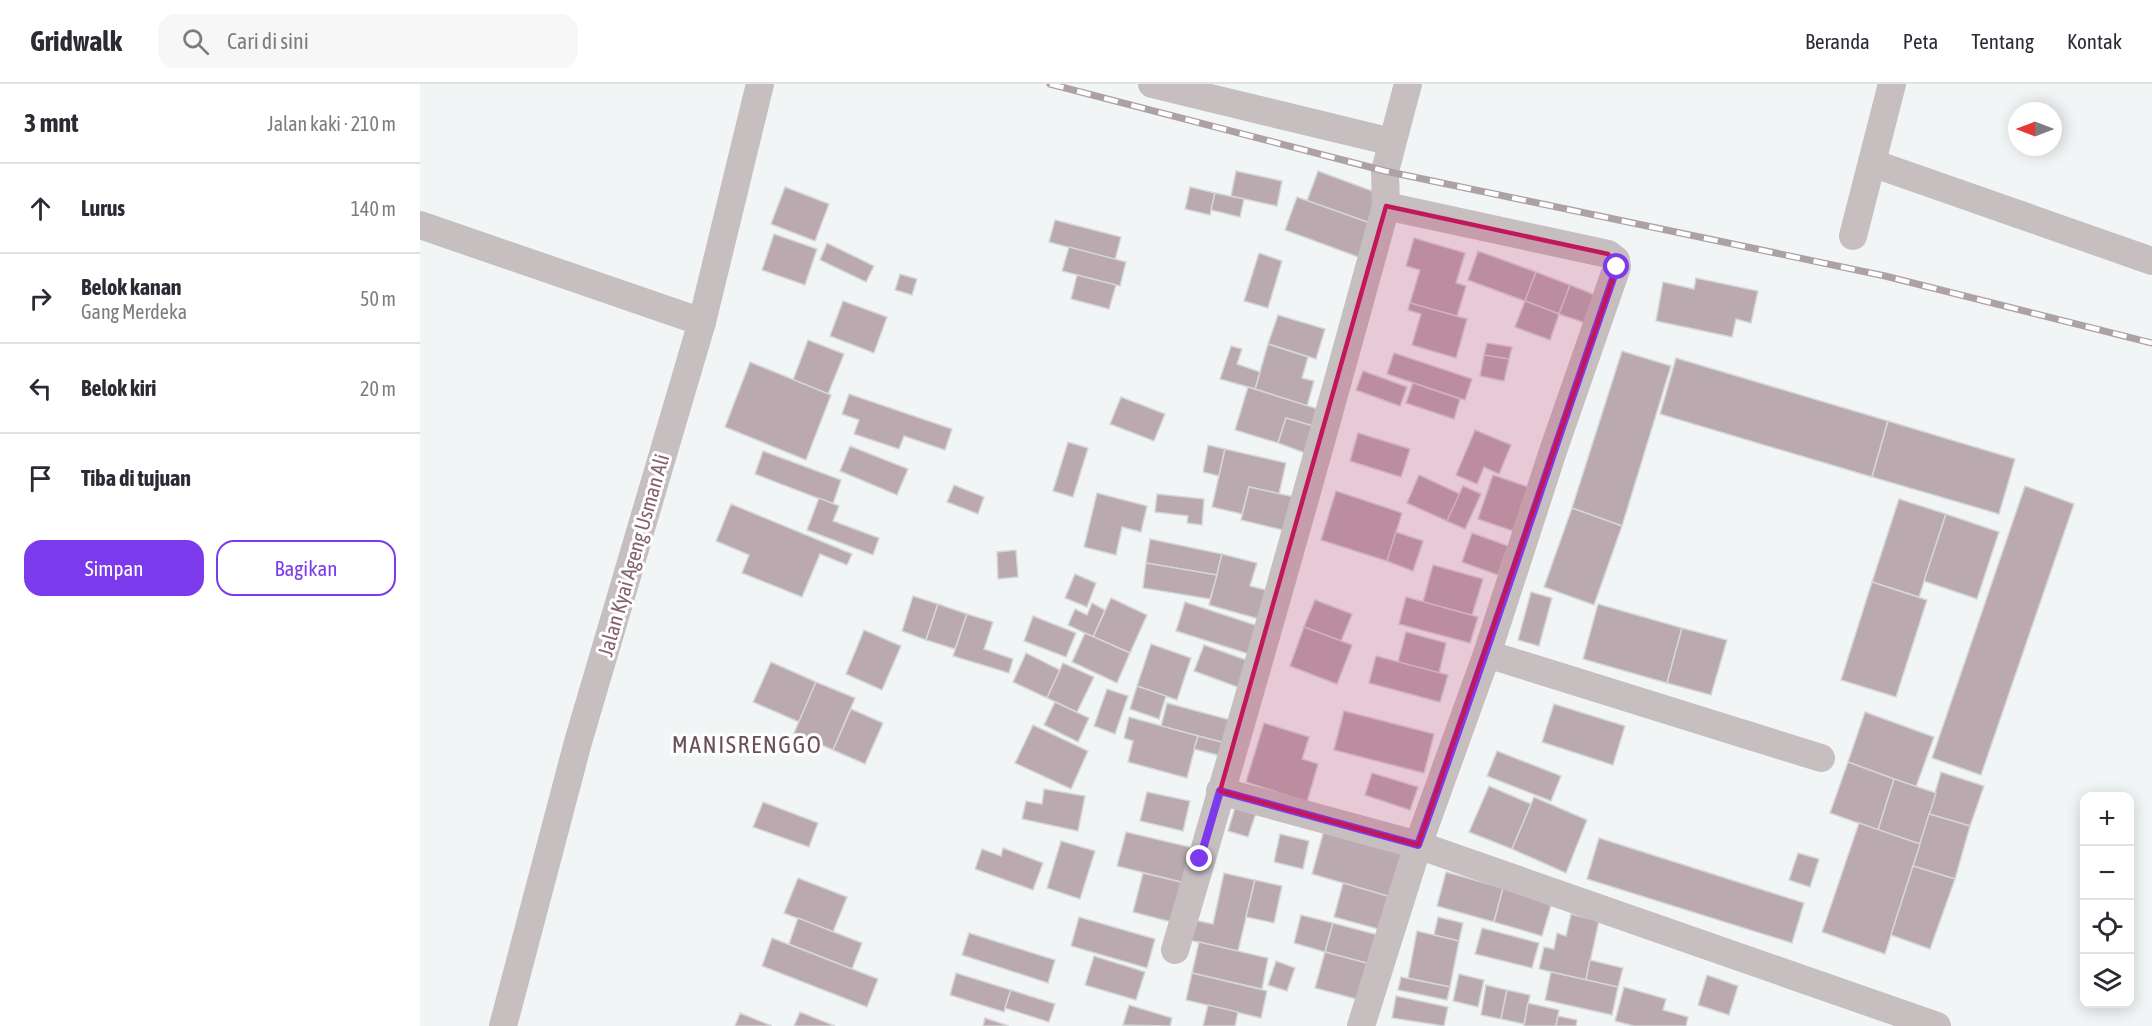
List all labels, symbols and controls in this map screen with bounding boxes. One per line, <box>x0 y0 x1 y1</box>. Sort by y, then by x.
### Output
search box <box>158 14 578 68</box>
text: Gridwalk <box>30 25 122 57</box>
icon: search <box>179 25 212 58</box>
text: Cari di sini <box>227 28 309 54</box>
text: Beranda <box>1805 29 1870 53</box>
text: Peta <box>1903 29 1938 53</box>
text: Tentang <box>1971 29 2034 53</box>
text: Kontak <box>2067 29 2122 53</box>
north arrow <box>2008 102 2062 156</box>
text: 3 mnt <box>24 108 79 138</box>
text: Jalan kaki · 210 m <box>267 112 396 135</box>
icon: ahead <box>24 192 57 225</box>
text: Lurus <box>81 195 125 221</box>
text: 140 m <box>351 197 396 220</box>
route start <box>1603 253 1629 279</box>
text: Belok kanan <box>81 274 182 300</box>
icon: right <box>24 282 57 315</box>
text: 50 m <box>360 287 396 310</box>
text: Gang Merdeka <box>81 300 187 323</box>
icon: left <box>24 372 57 405</box>
text: Belok kiri <box>81 375 156 401</box>
text: 20 m <box>360 377 396 400</box>
street label: Jalan Kyai Ageng Usman Ali <box>593 451 673 659</box>
icon: arrive <box>24 462 57 495</box>
text: Tiba di tujuan <box>81 465 191 491</box>
button: Simpan <box>24 540 204 596</box>
button: Bagikan <box>216 540 396 596</box>
district label: MANISRENGGO <box>672 731 822 758</box>
map controls <box>2080 792 2134 1008</box>
button: + <box>2080 792 2134 846</box>
route end <box>1186 845 1212 871</box>
button: − <box>2080 846 2134 900</box>
button: locate <box>2080 900 2134 954</box>
button: layers <box>2080 954 2134 1008</box>

